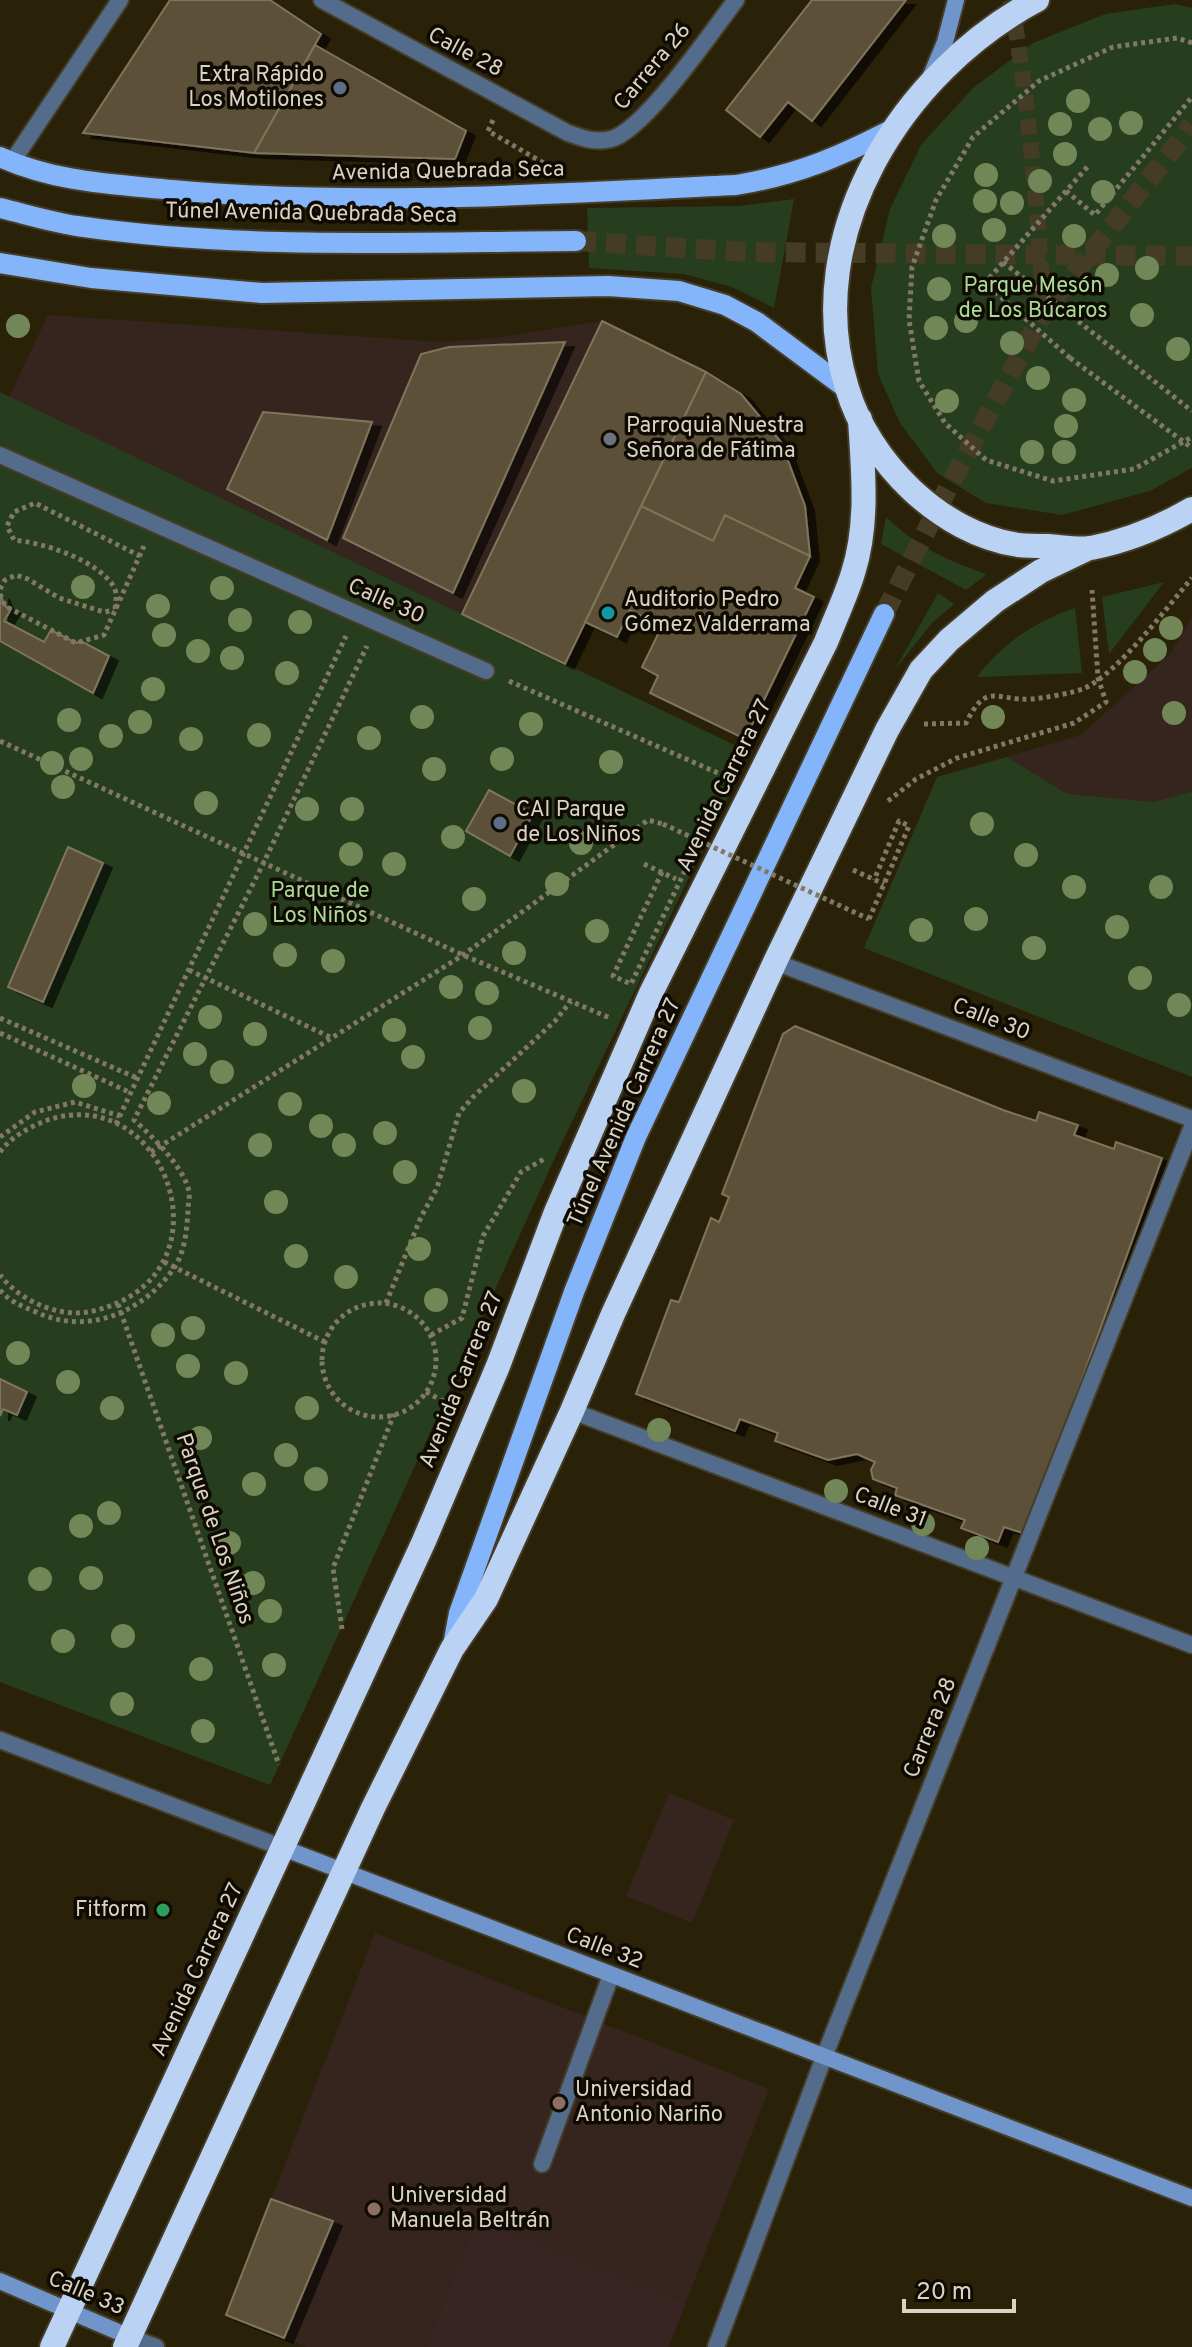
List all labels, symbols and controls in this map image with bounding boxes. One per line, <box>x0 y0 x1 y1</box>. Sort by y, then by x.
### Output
street label: Carrera 26 <box>609 18 697 116</box>
street label: Calle 28 <box>423 22 507 84</box>
place label: Extra Rápido Los Motilones <box>188 62 324 114</box>
marker: Extra Rápido Los Motilones <box>331 79 349 97</box>
street label: Avenida Quebrada Seca <box>331 156 565 188</box>
street label: Túnel Avenida Quebrada Seca <box>165 198 457 230</box>
park label: Parque Mesón de Los Búcaros <box>958 273 1108 325</box>
place label: Parroquia Nuestra Señora de Fátima <box>626 413 804 465</box>
marker: Parroquia Nuestra Señora de Fátima <box>601 430 619 448</box>
street label: Calle 30 <box>343 573 429 631</box>
place label: Auditorio Pedro Gómez Valderrama <box>624 587 811 639</box>
marker: Auditorio Pedro Gómez Valderrama <box>599 604 617 622</box>
street label: Avenida Carrera 27 <box>672 695 778 877</box>
place label: CAI Parque de Los Niños <box>516 797 641 849</box>
marker: CAI Parque de Los Niños <box>491 814 509 832</box>
park label: Parque de Los Niños <box>270 878 370 930</box>
street label: Calle 30 <box>948 993 1034 1047</box>
street label: Túnel Avenida Carrera 27 <box>562 995 688 1231</box>
street label: Avenida Carrera 27 <box>414 1288 510 1472</box>
street label: Parque de Los Niños <box>169 1430 259 1628</box>
street label: Calle 31 <box>850 1482 930 1534</box>
street label: Carrera 28 <box>899 1674 963 1782</box>
street label: Avenida Carrera 27 <box>146 1879 250 2061</box>
place label: Fitform <box>75 1897 147 1924</box>
marker: Fitform <box>154 1901 172 1919</box>
street label: Calle 32 <box>562 1922 646 1976</box>
place label: Universidad Antonio Nariño <box>575 2077 723 2129</box>
marker: Universidad Antonio Nariño <box>550 2094 568 2112</box>
place label: Universidad Manuela Beltrán <box>390 2183 550 2235</box>
marker: Universidad Manuela Beltrán <box>365 2200 383 2218</box>
scale bar <box>904 2263 1014 2313</box>
street label: Calle 33 <box>44 2266 128 2322</box>
text: 20 m <box>916 2278 972 2308</box>

